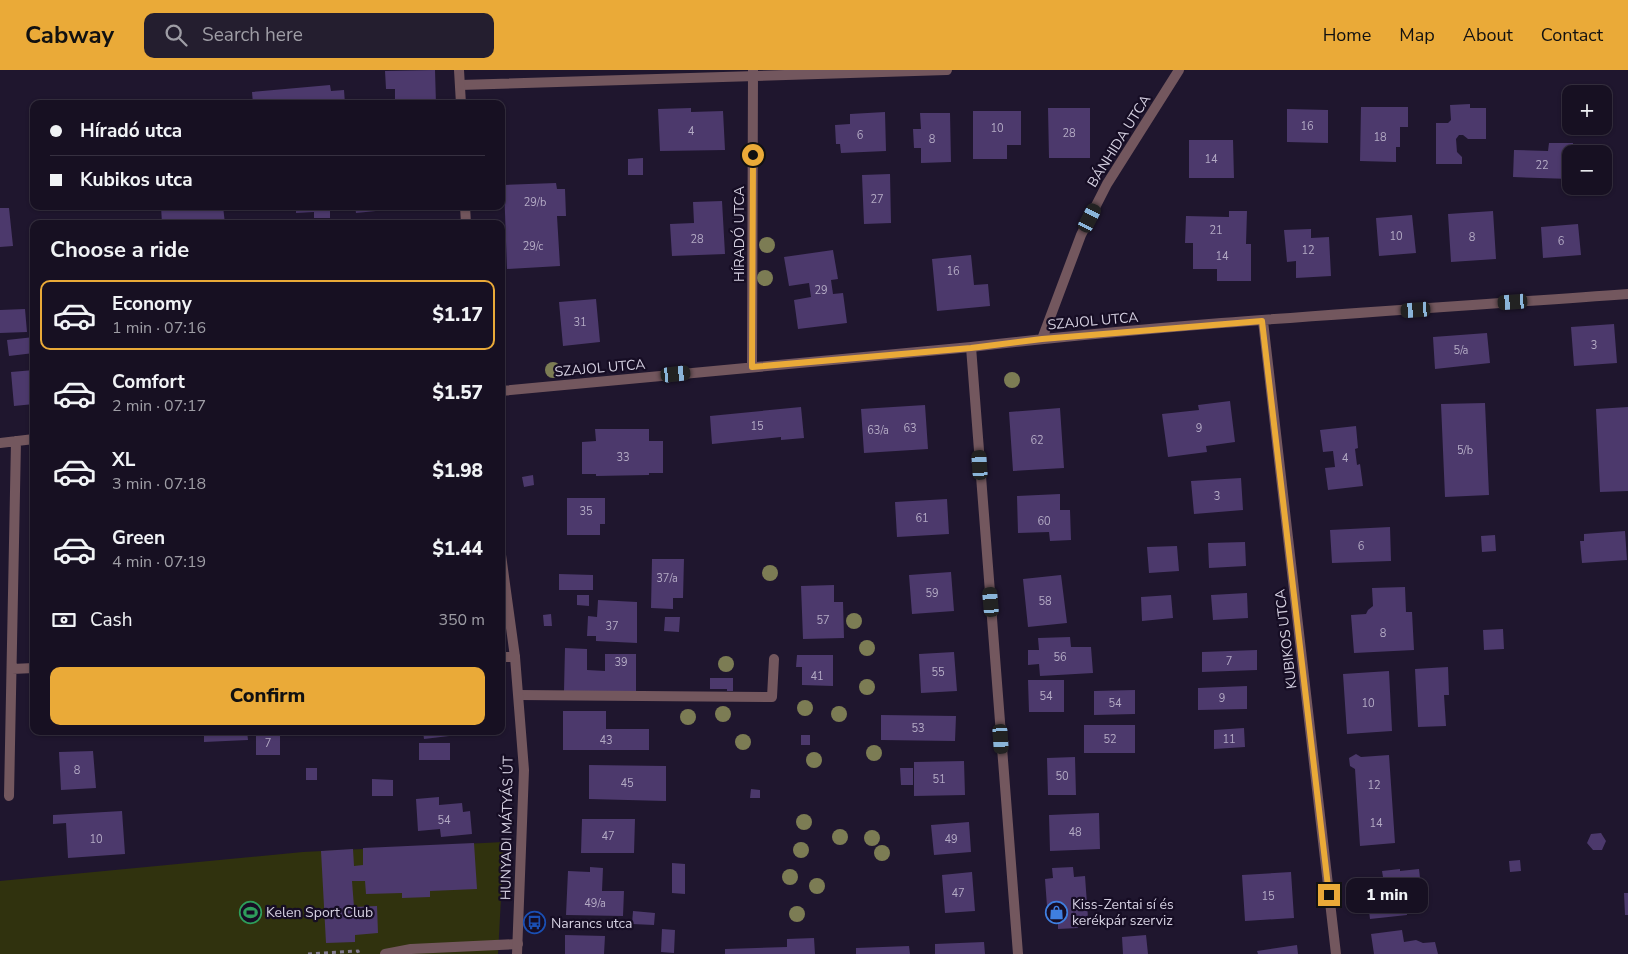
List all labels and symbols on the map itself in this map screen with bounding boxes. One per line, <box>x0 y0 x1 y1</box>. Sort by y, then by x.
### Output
street label: BÁNHIDA UTCA <box>1083 91 1155 191</box>
house number: 16 <box>1300 119 1314 134</box>
house number: 10 <box>990 121 1004 136</box>
house number: 4 <box>688 124 695 139</box>
house number: 28 <box>1062 126 1076 141</box>
house number: 6 <box>857 128 864 143</box>
house number: 18 <box>1373 130 1387 145</box>
house number: 8 <box>929 132 936 147</box>
route start <box>742 144 764 166</box>
house number: 14 <box>1204 152 1218 167</box>
house number: 22 <box>1535 158 1549 173</box>
street label: HÍRADÓ UTCA <box>730 186 749 282</box>
house number: 27 <box>870 192 884 207</box>
house number: 29/b <box>524 195 546 210</box>
car <box>1076 201 1103 235</box>
house number: 21 <box>1209 223 1223 238</box>
house number: 10 <box>1389 229 1403 244</box>
house number: 8 <box>1469 230 1476 245</box>
house number: 28 <box>690 232 704 247</box>
house number: 6 <box>1558 234 1565 249</box>
house number: 29/c <box>523 239 543 254</box>
house number: 12 <box>1301 243 1315 258</box>
house number: 14 <box>1215 249 1229 264</box>
house number: 16 <box>946 264 960 279</box>
house number: 29 <box>814 283 828 298</box>
car <box>1497 293 1528 311</box>
car <box>1400 301 1431 319</box>
street label: SZAJOL UTCA <box>1047 308 1139 334</box>
house number: 31 <box>573 315 587 330</box>
house number: 3 <box>1591 338 1597 353</box>
house number: 5/a <box>1454 343 1469 358</box>
street label: SZAJOL UTCA <box>554 355 646 381</box>
car <box>660 365 691 383</box>
house number: 15 <box>750 419 764 434</box>
house number: 63 <box>903 421 917 436</box>
house number: 9 <box>1196 421 1202 436</box>
house number: 63/a <box>867 423 889 438</box>
house number: 62 <box>1030 433 1044 448</box>
house number: 5/b <box>1457 443 1473 458</box>
house number: 33 <box>616 450 630 465</box>
car <box>971 450 988 480</box>
house number: 4 <box>1342 451 1349 466</box>
house number: 3 <box>1214 489 1220 504</box>
house number: 35 <box>579 504 593 519</box>
house number: 61 <box>915 511 929 526</box>
house number: 60 <box>1037 514 1051 529</box>
house number: 6 <box>1358 539 1365 554</box>
house number: 37/a <box>656 571 678 586</box>
house number: 59 <box>925 586 939 601</box>
car <box>982 586 999 618</box>
street label: KUBIKOS UTCA <box>1270 588 1302 690</box>
house number: 58 <box>1038 594 1052 609</box>
house number: 57 <box>816 613 830 628</box>
house number: 37 <box>605 619 619 634</box>
house number: 8 <box>1380 626 1387 641</box>
house number: 56 <box>1053 650 1067 665</box>
house number: 7 <box>1226 654 1232 669</box>
house number: 39 <box>614 655 628 670</box>
house number: 55 <box>931 665 945 680</box>
house number: 41 <box>810 669 824 684</box>
house number: 54 <box>1039 689 1053 704</box>
house number: 9 <box>1219 691 1225 706</box>
house number: 54 <box>1108 696 1122 711</box>
house number: 10 <box>1361 696 1375 711</box>
house number: 53 <box>911 721 925 736</box>
car <box>992 724 1009 754</box>
house number: 52 <box>1103 732 1117 747</box>
house number: 11 <box>1222 732 1236 747</box>
house number: 43 <box>599 733 613 748</box>
house number: 7 <box>265 736 271 751</box>
street label: HUNYADI MÁTYÁS ÚT <box>496 755 518 900</box>
house number: 8 <box>74 763 81 778</box>
house number: 50 <box>1055 769 1069 784</box>
house number: 51 <box>932 772 946 787</box>
house number: 45 <box>620 776 634 791</box>
house number: 12 <box>1367 778 1381 793</box>
house number: 54 <box>437 813 451 828</box>
house number: 14 <box>1369 816 1383 831</box>
house number: 48 <box>1068 825 1082 840</box>
house number: 47 <box>601 829 615 844</box>
house number: 10 <box>89 832 103 847</box>
house number: 49 <box>944 832 958 847</box>
callout: 1 min <box>1346 878 1429 912</box>
route end <box>1318 884 1340 906</box>
house number: 47 <box>951 886 965 901</box>
house number: 15 <box>1261 889 1275 904</box>
place label: Kiss-Zentai sí és kerékpár szerviz <box>1072 895 1174 930</box>
house number: 49/a <box>584 896 606 911</box>
sports icon: Kelen Sport Club <box>238 900 262 924</box>
shop icon: Kiss-Zentai sí és kerékpár szerviz <box>1044 900 1068 924</box>
place label: Kelen Sport Club <box>266 903 373 922</box>
bus stop icon: Narancs utca <box>523 911 547 935</box>
place label: Narancs utca <box>551 914 632 933</box>

